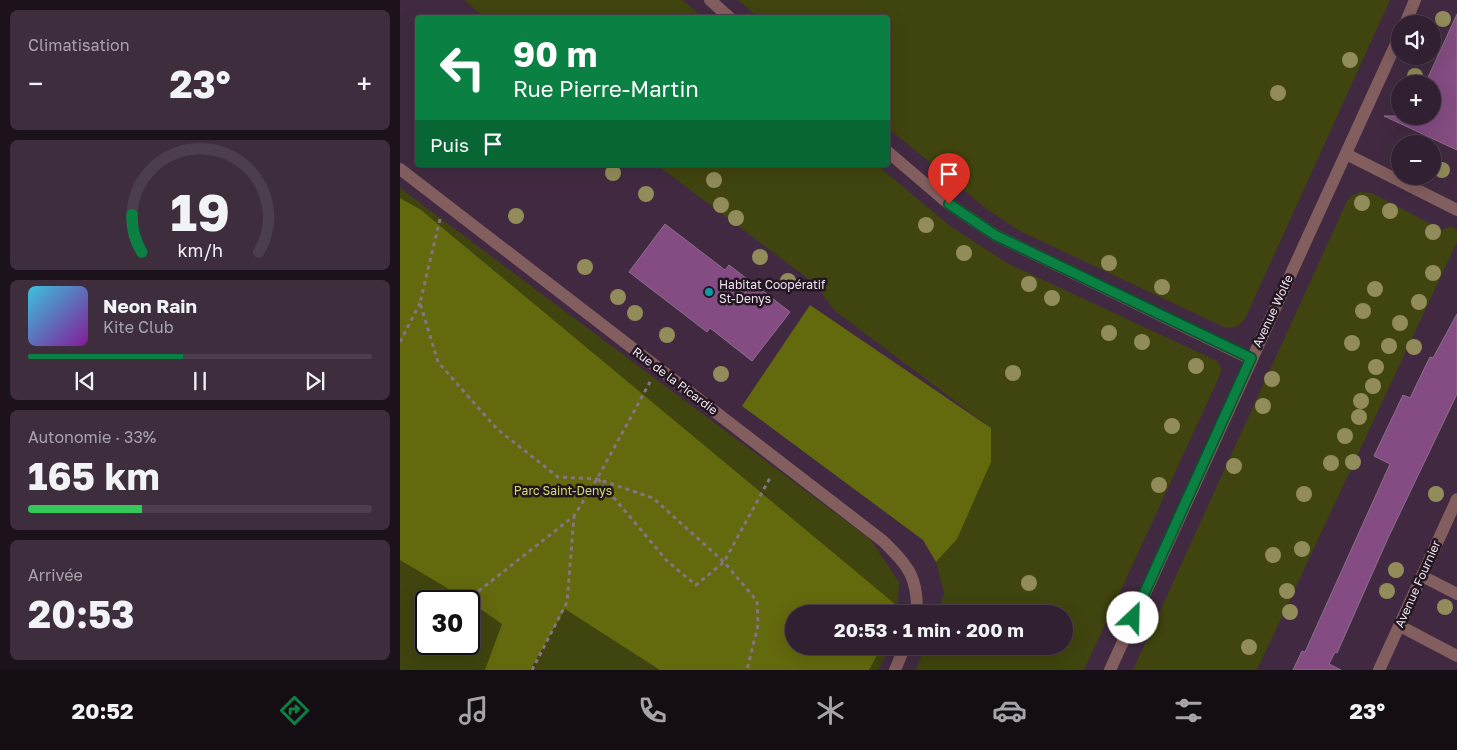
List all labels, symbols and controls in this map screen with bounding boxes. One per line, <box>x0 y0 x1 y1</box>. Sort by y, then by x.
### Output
map controls <box>1391 15 1441 185</box>
button: sound <box>1391 15 1441 65</box>
text: 90 m <box>513 33 597 75</box>
text: Climatisation <box>28 35 130 55</box>
icon: left <box>430 35 495 100</box>
text: 23° <box>169 61 231 106</box>
text: − <box>28 67 43 100</box>
text: + <box>357 67 372 100</box>
text: Rue Pierre-Martin <box>513 75 699 102</box>
button: + <box>1391 75 1441 125</box>
icon: arrive <box>479 130 507 158</box>
text: Puis <box>430 133 469 156</box>
button: − <box>1391 135 1441 185</box>
pin <box>928 153 970 204</box>
icon: arrive <box>935 160 963 188</box>
text: 19 <box>170 180 230 242</box>
text: km/h <box>177 239 223 261</box>
street label: Avenue Wolfe <box>1249 272 1296 349</box>
place label: Habitat Coopératif St-Denys <box>719 277 826 306</box>
marker: Habitat Coopératif St-Denys <box>703 286 715 298</box>
text: Neon Rain <box>103 294 197 317</box>
text: Kite Club <box>103 317 174 337</box>
street label: Rue de la Picardie <box>630 344 721 417</box>
icon: previous <box>71 367 99 395</box>
icon: pause <box>186 367 214 395</box>
icon: next <box>301 367 329 395</box>
text: Autonomie · 33% <box>28 427 156 447</box>
text: 165 km <box>28 453 160 498</box>
park label: Parc Saint-Denys <box>514 483 612 498</box>
street label: Avenue Fournier <box>1392 538 1444 630</box>
text: Arrivée <box>28 565 83 585</box>
speed limit sign: 30 <box>415 590 480 655</box>
text: 20:53 <box>28 591 134 636</box>
position arrow <box>1106 591 1158 643</box>
text: 20:53 · 1 min · 200 m <box>834 618 1024 641</box>
icon: directions <box>277 693 312 728</box>
icon: music <box>456 693 491 728</box>
icon: phone <box>635 693 670 728</box>
icon: climate <box>813 693 848 728</box>
icon: car <box>992 693 1027 728</box>
icon: filters <box>1171 693 1206 728</box>
text: 20:52 <box>72 697 133 724</box>
text: 23° <box>1350 697 1385 724</box>

